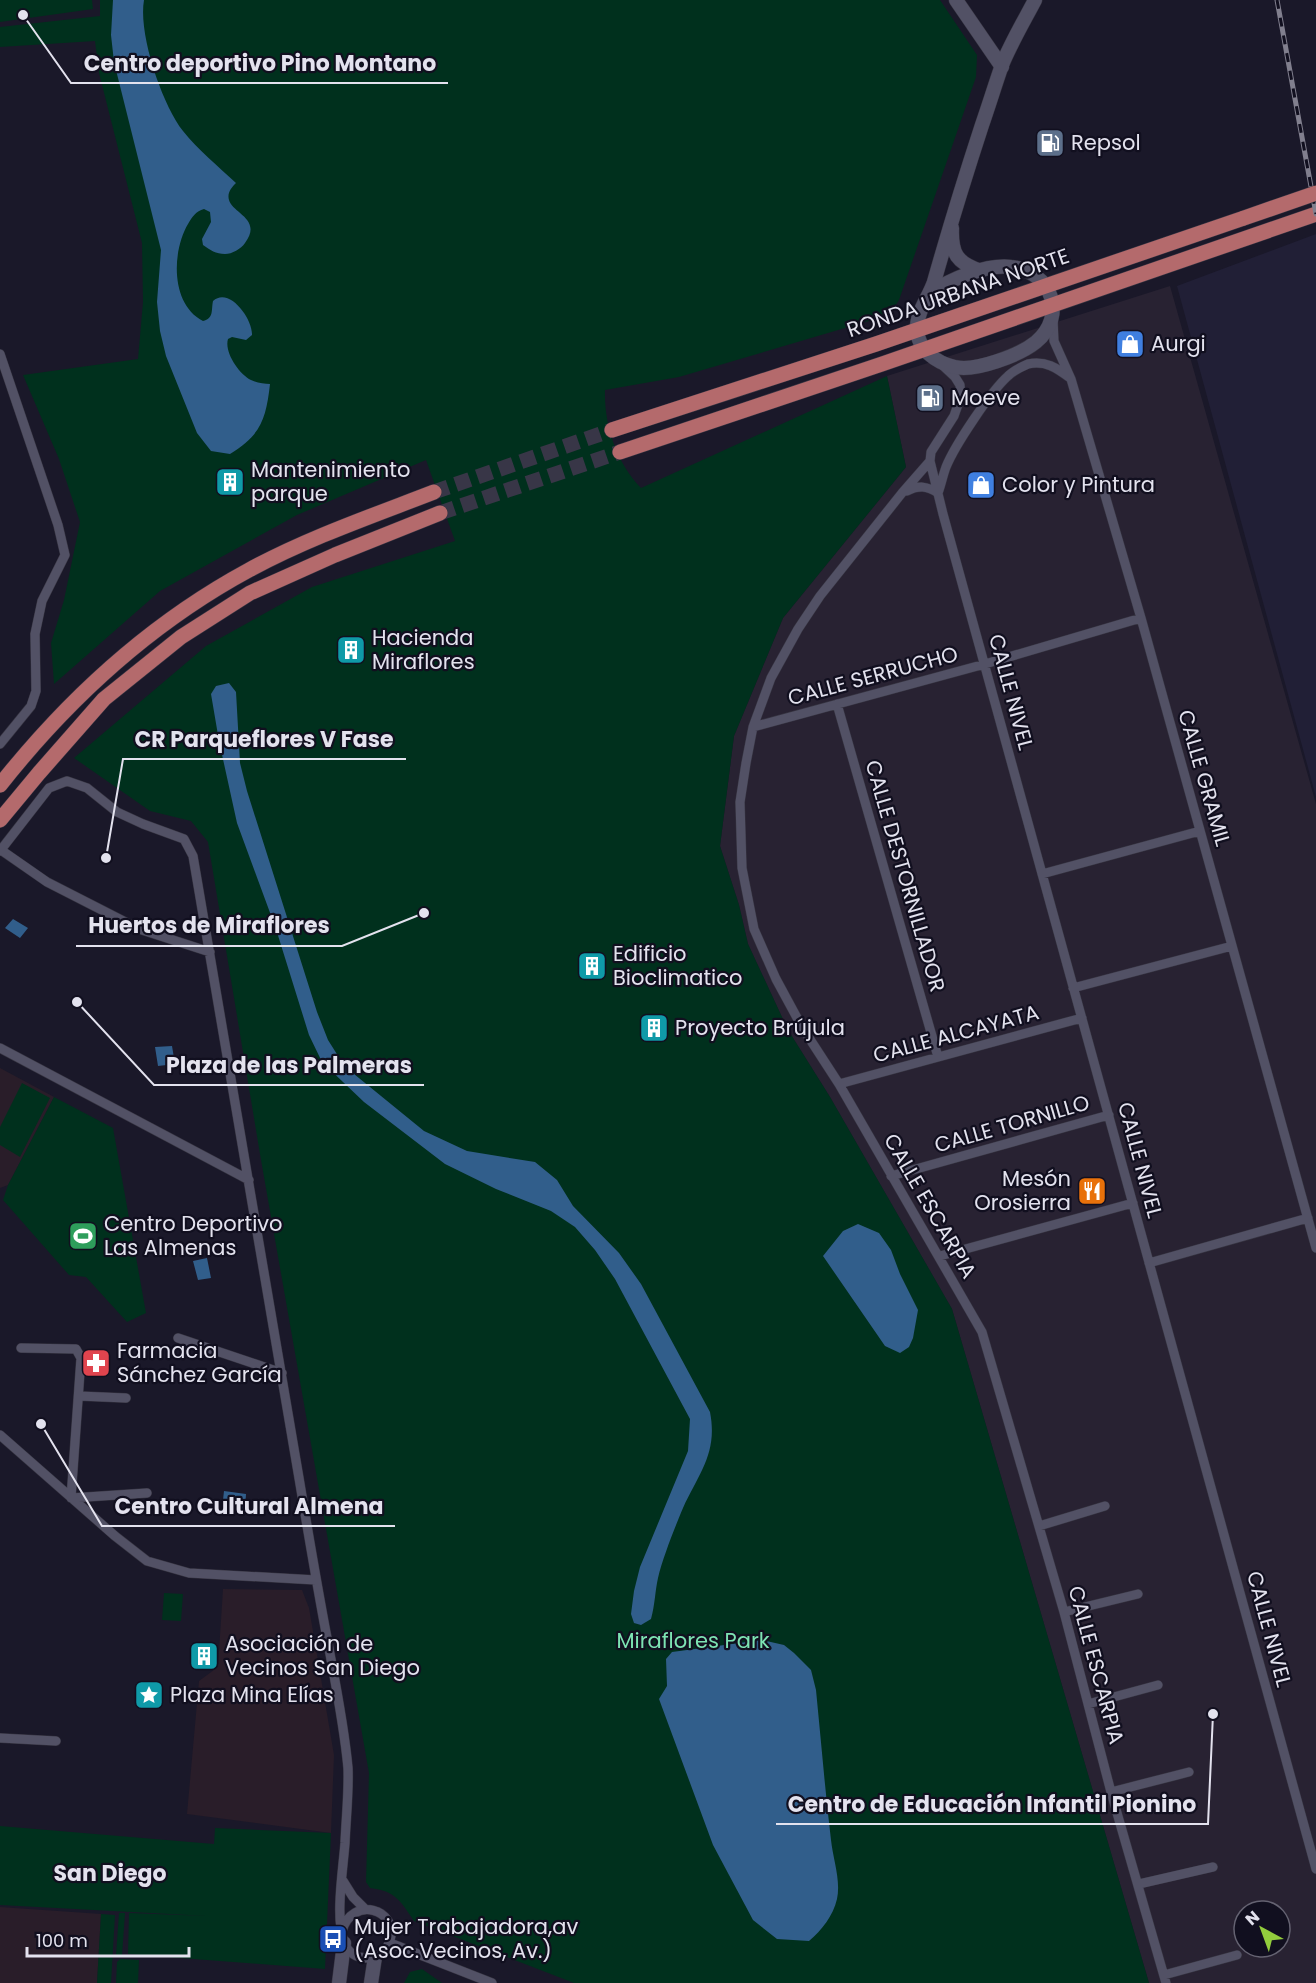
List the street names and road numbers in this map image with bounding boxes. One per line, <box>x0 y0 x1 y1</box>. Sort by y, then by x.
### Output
street label: RONDA URBANA NORTE <box>843 241 1073 344</box>
street label: CALLE NIVEL <box>982 631 1041 753</box>
street label: CALLE SERRUCHO <box>785 639 961 712</box>
street label: CALLE GRAMIL <box>1171 706 1238 849</box>
street label: CALLE DESTORNILLADOR <box>858 757 952 995</box>
street label: CALLE ALCAYATA <box>870 997 1042 1070</box>
street label: CALLE TORNILLO <box>931 1088 1093 1160</box>
street label: CALLE NIVEL <box>1111 1099 1170 1221</box>
street label: CALLE ESCARPIA <box>877 1128 984 1283</box>
street label: CALLE NIVEL <box>1240 1568 1299 1690</box>
street label: CALLE ESCARPIA <box>1061 1583 1132 1747</box>

